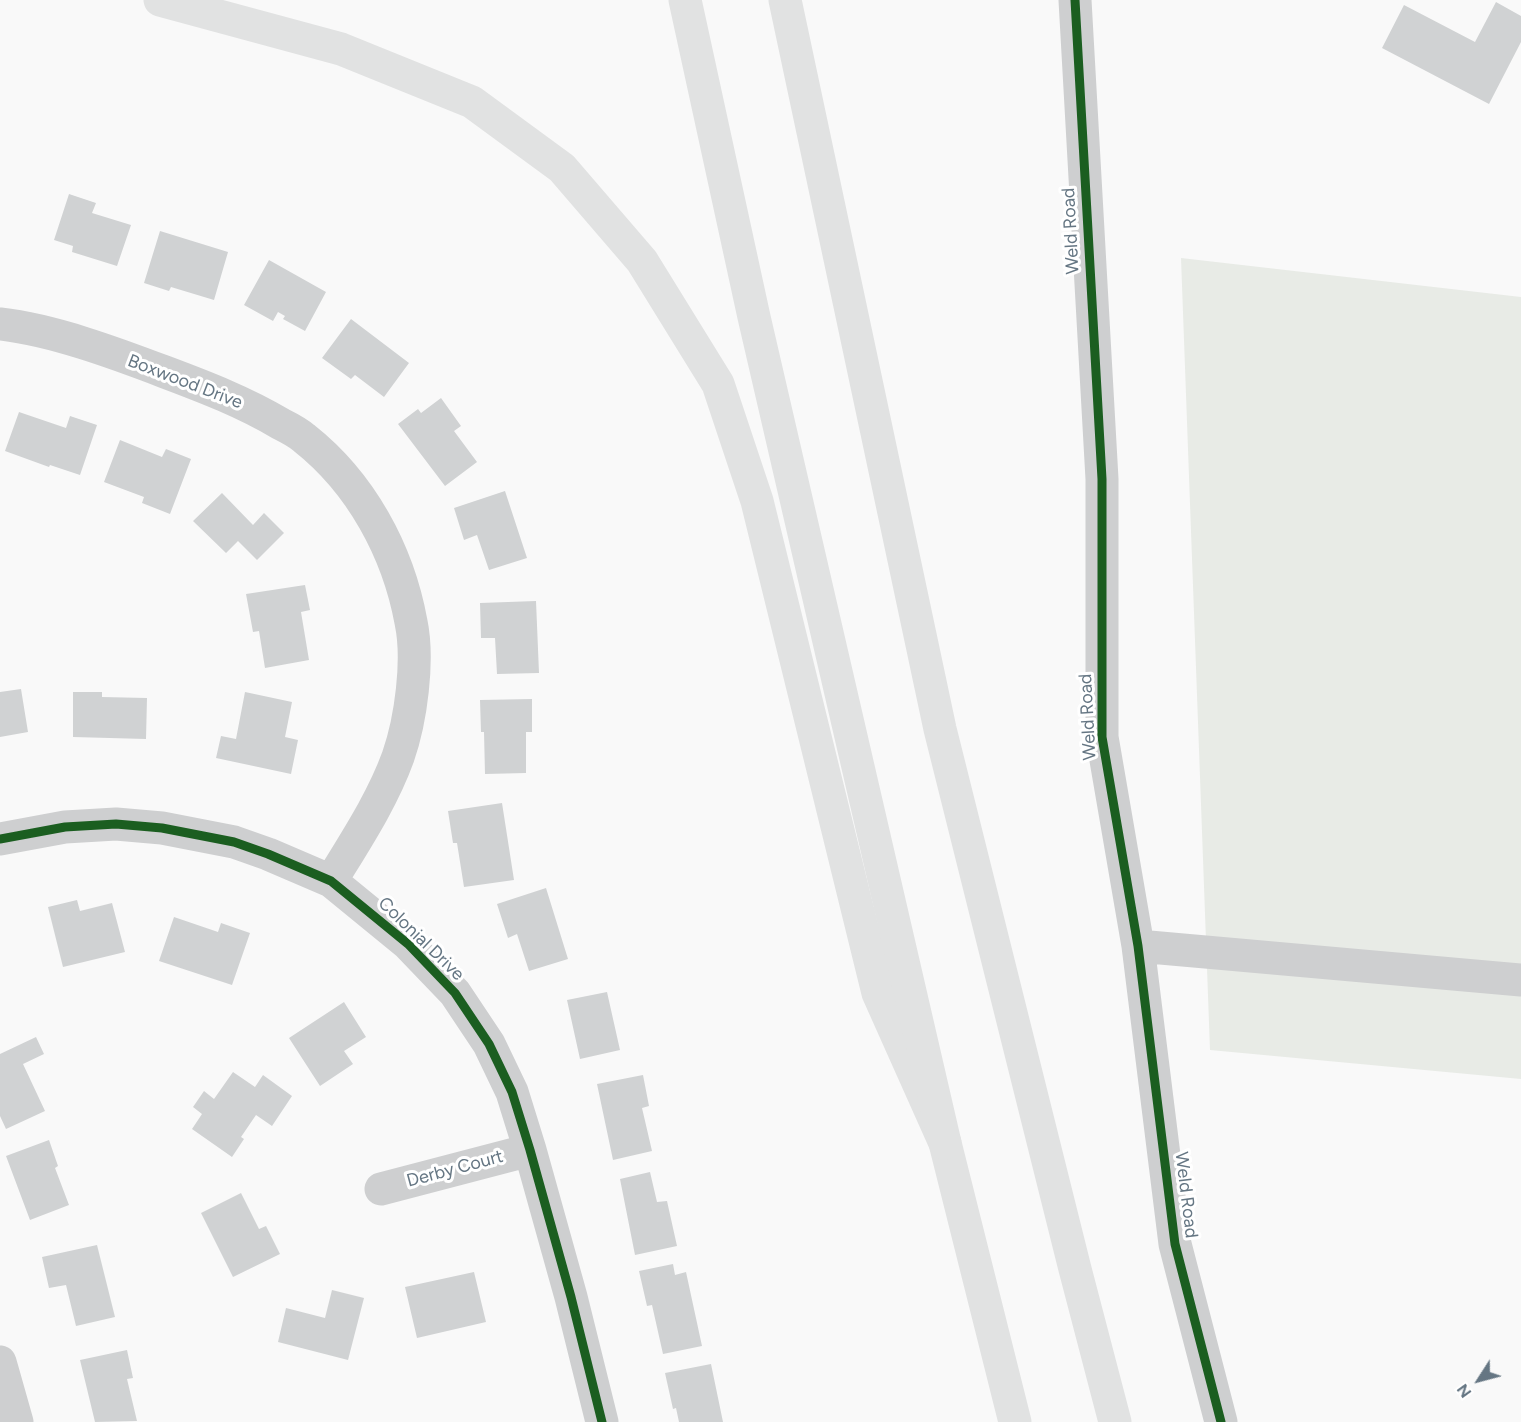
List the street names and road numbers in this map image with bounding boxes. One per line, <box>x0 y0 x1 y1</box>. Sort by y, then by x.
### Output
street label: Weld Road <box>1058 187 1084 275</box>
street label: Boxwood Drive <box>125 350 245 414</box>
street label: Weld Road <box>1075 673 1101 761</box>
street label: Colonial Drive <box>373 893 469 985</box>
street label: Derby Court <box>404 1146 506 1192</box>
street label: Weld Road <box>1170 1151 1202 1239</box>

